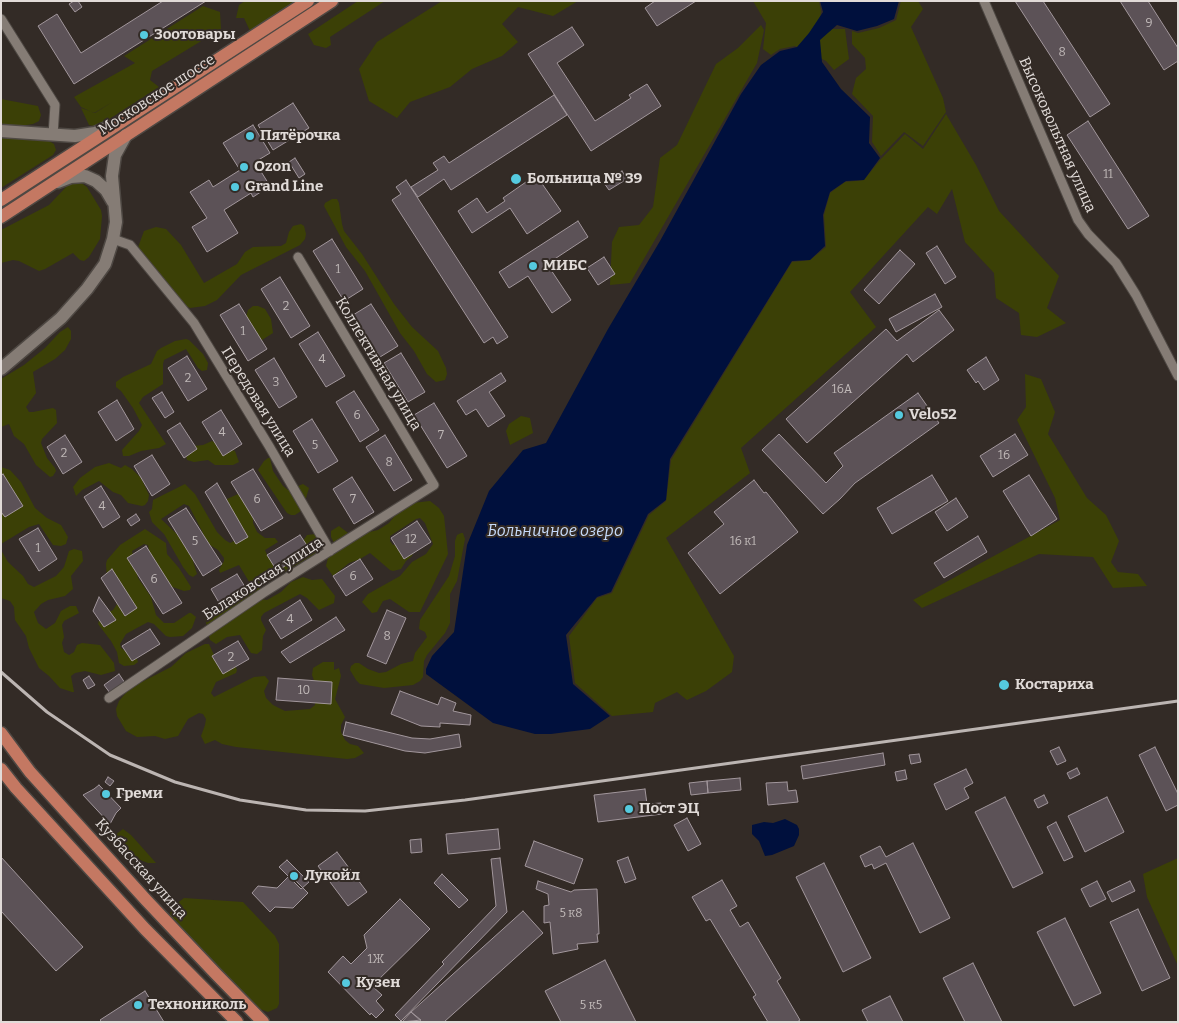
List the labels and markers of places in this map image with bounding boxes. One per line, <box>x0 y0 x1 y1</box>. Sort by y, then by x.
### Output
place label: Зоотовары <box>154 26 235 44</box>
marker: Зоотовары <box>138 29 150 41</box>
place label: Пятёрочка <box>260 127 340 145</box>
marker: Пятёрочка <box>244 130 256 142</box>
place label: Ozon <box>254 158 291 176</box>
marker: Ozon <box>238 161 250 173</box>
place label: Больница № 39 <box>527 170 642 188</box>
marker: Больница № 39 <box>509 172 523 186</box>
place label: Grand Line <box>245 178 323 196</box>
marker: Grand Line <box>229 181 241 193</box>
place label: МИБС <box>543 257 587 275</box>
marker: МИБС <box>527 260 539 272</box>
place label: Velo52 <box>909 406 957 424</box>
marker: Velo52 <box>893 409 905 421</box>
place label: Костариха <box>1015 676 1094 694</box>
marker: Костариха <box>997 678 1011 692</box>
place label: Греми <box>116 785 163 803</box>
marker: Греми <box>100 788 112 800</box>
place label: Пост ЭЦ <box>639 800 699 818</box>
marker: Пост ЭЦ <box>623 803 635 815</box>
place label: Лукойл <box>304 867 360 885</box>
marker: Лукойл <box>288 870 300 882</box>
place label: Кузен <box>356 974 400 992</box>
marker: Кузен <box>340 977 352 989</box>
place label: Технониколь <box>148 996 246 1014</box>
marker: Технониколь <box>132 999 144 1011</box>

